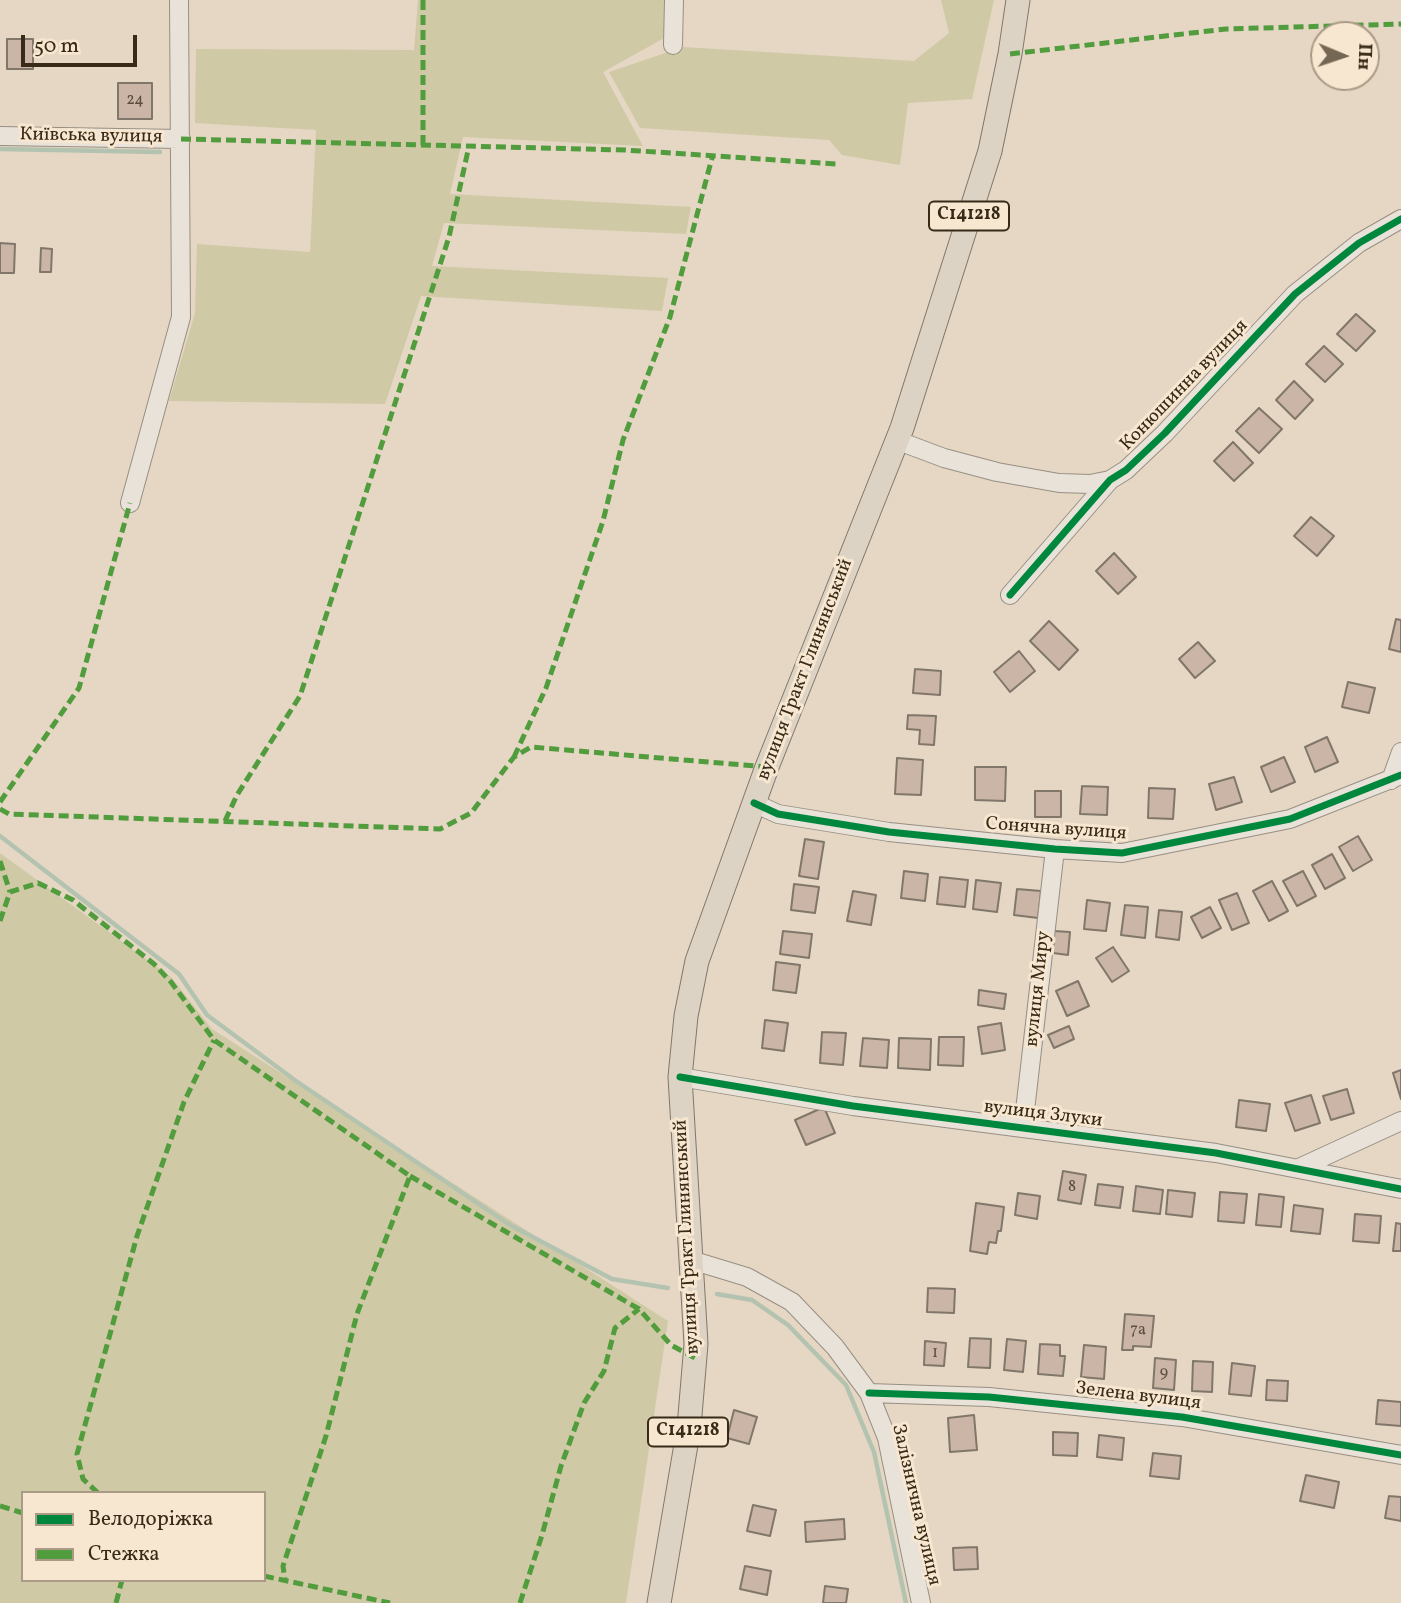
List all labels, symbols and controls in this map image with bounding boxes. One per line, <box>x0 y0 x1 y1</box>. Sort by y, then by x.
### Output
scale bar <box>24 21 140 65</box>
north arrow <box>1310 21 1380 91</box>
text: 50 m <box>34 32 79 61</box>
text: Пн <box>1351 43 1377 71</box>
house number: 24 <box>126 91 144 111</box>
street label: Київська вулиця <box>19 124 163 150</box>
road number: С141218 <box>929 202 1009 230</box>
street label: Конюшинна вулиця <box>1116 315 1254 457</box>
street label: вулиця Тракт Глинянський <box>753 556 859 784</box>
street label: Сонячна вулиця <box>985 814 1127 846</box>
street label: вулиця Миру <box>1022 930 1056 1048</box>
street label: вулиця Злуки <box>983 1096 1103 1134</box>
street label: вулиця Тракт Глинянський <box>670 1119 706 1355</box>
house number: 8 <box>1068 1178 1076 1198</box>
house number: 7а <box>1130 1321 1146 1341</box>
house number: 1 <box>932 1344 938 1364</box>
house number: 9 <box>1160 1364 1168 1384</box>
street label: Зелена вулиця <box>1074 1378 1202 1416</box>
road number: С141218 <box>648 1418 728 1447</box>
street label: Залізнична вулиця <box>885 1422 945 1588</box>
legend <box>21 1491 266 1582</box>
text: Велодоріжка <box>88 1505 213 1534</box>
text: Стежка <box>88 1540 160 1569</box>

